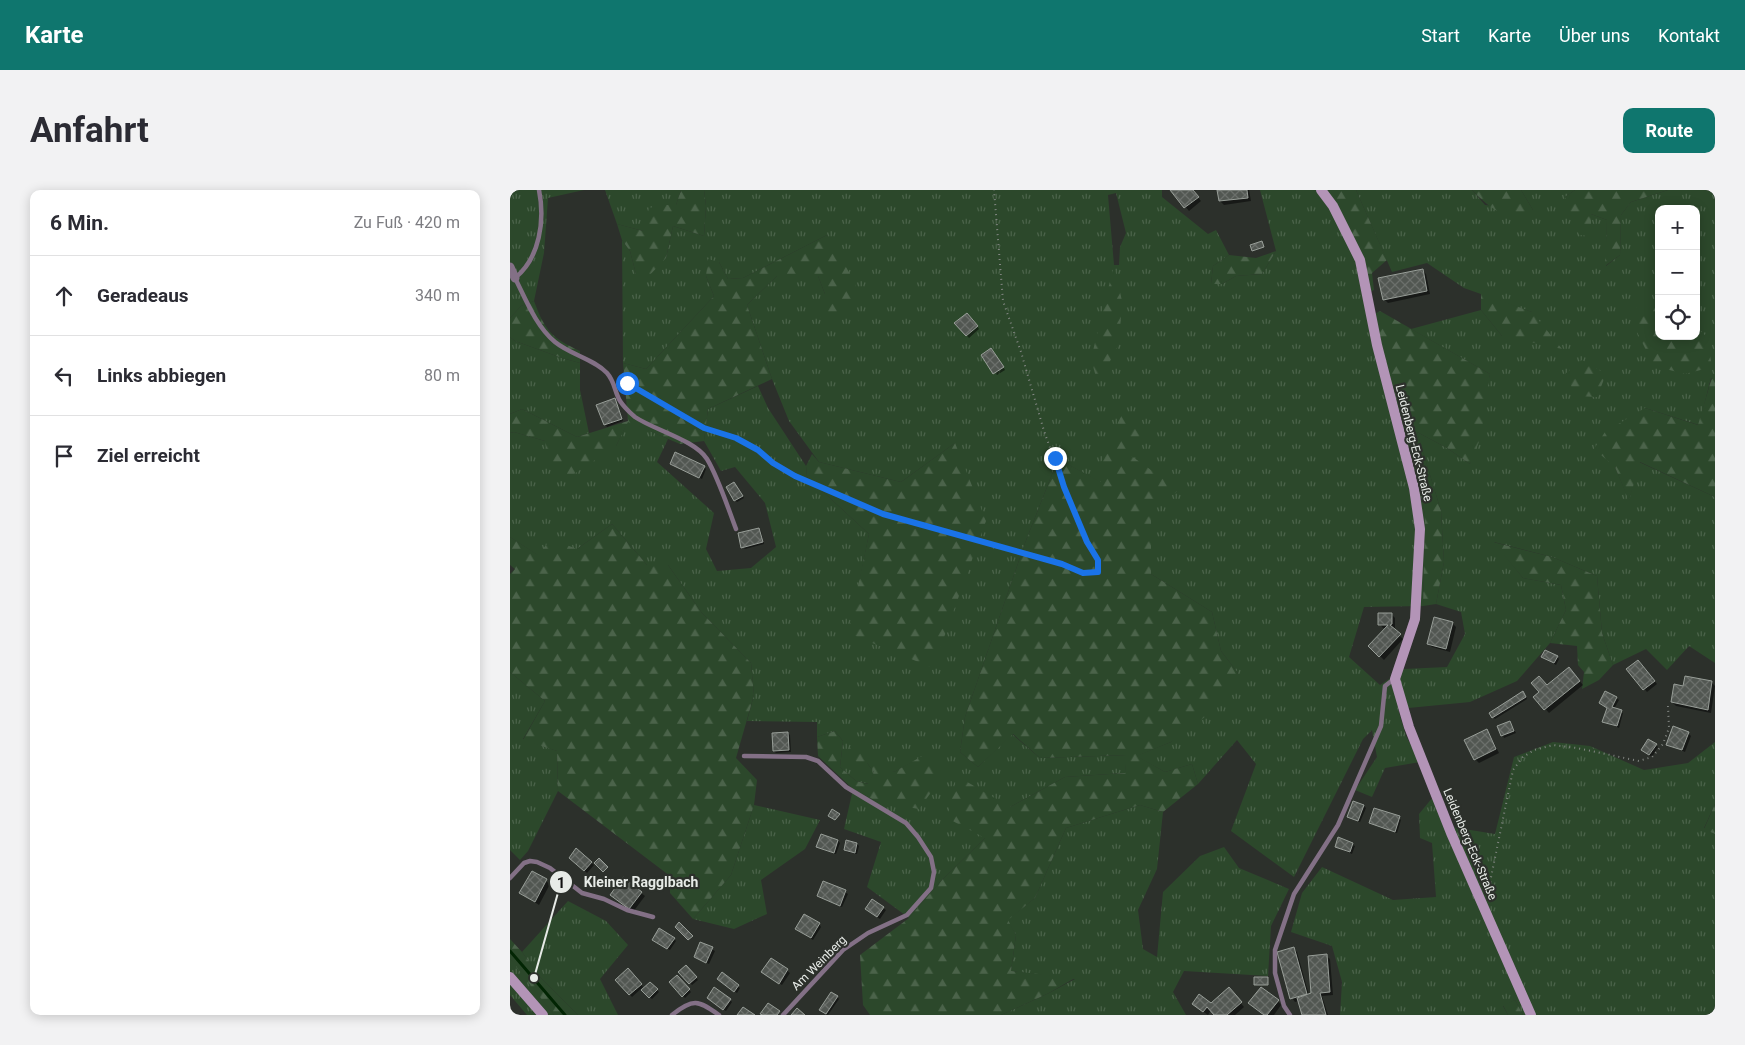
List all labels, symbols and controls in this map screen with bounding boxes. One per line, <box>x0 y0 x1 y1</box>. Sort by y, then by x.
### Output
text: Karte <box>25 21 84 49</box>
text: Start <box>1421 25 1460 46</box>
text: Karte <box>1488 25 1531 46</box>
text: Über uns <box>1559 25 1630 46</box>
text: Kontakt <box>1658 25 1720 46</box>
button: Route <box>1623 108 1715 153</box>
text: Anfahrt <box>30 110 149 151</box>
map controls <box>1655 205 1700 340</box>
button: + <box>1655 205 1700 250</box>
text: 6 Min. <box>50 211 109 235</box>
text: Zu Fuß · 420 m <box>354 213 460 232</box>
button: − <box>1655 250 1700 295</box>
icon: ahead <box>50 282 78 310</box>
text: Geradeaus <box>97 284 189 307</box>
text: 340 m <box>415 286 460 305</box>
button: locate <box>1655 295 1700 340</box>
icon: left <box>50 362 78 390</box>
text: Links abbiegen <box>97 364 226 387</box>
text: 80 m <box>424 366 460 385</box>
route start <box>616 372 639 395</box>
street label: Leidenberg-Eck-Straße <box>1393 383 1435 503</box>
icon: arrive <box>50 442 78 470</box>
text: Ziel erreicht <box>97 444 200 467</box>
route end <box>1044 447 1067 470</box>
street label: Leidenberg-Eck-Straße <box>1440 786 1500 902</box>
callout: Kleiner Ragglbach <box>549 868 708 897</box>
text: 1 <box>557 874 565 892</box>
text: Kleiner Ragglbach <box>584 874 698 890</box>
street label: Am Weinberg <box>789 933 849 993</box>

